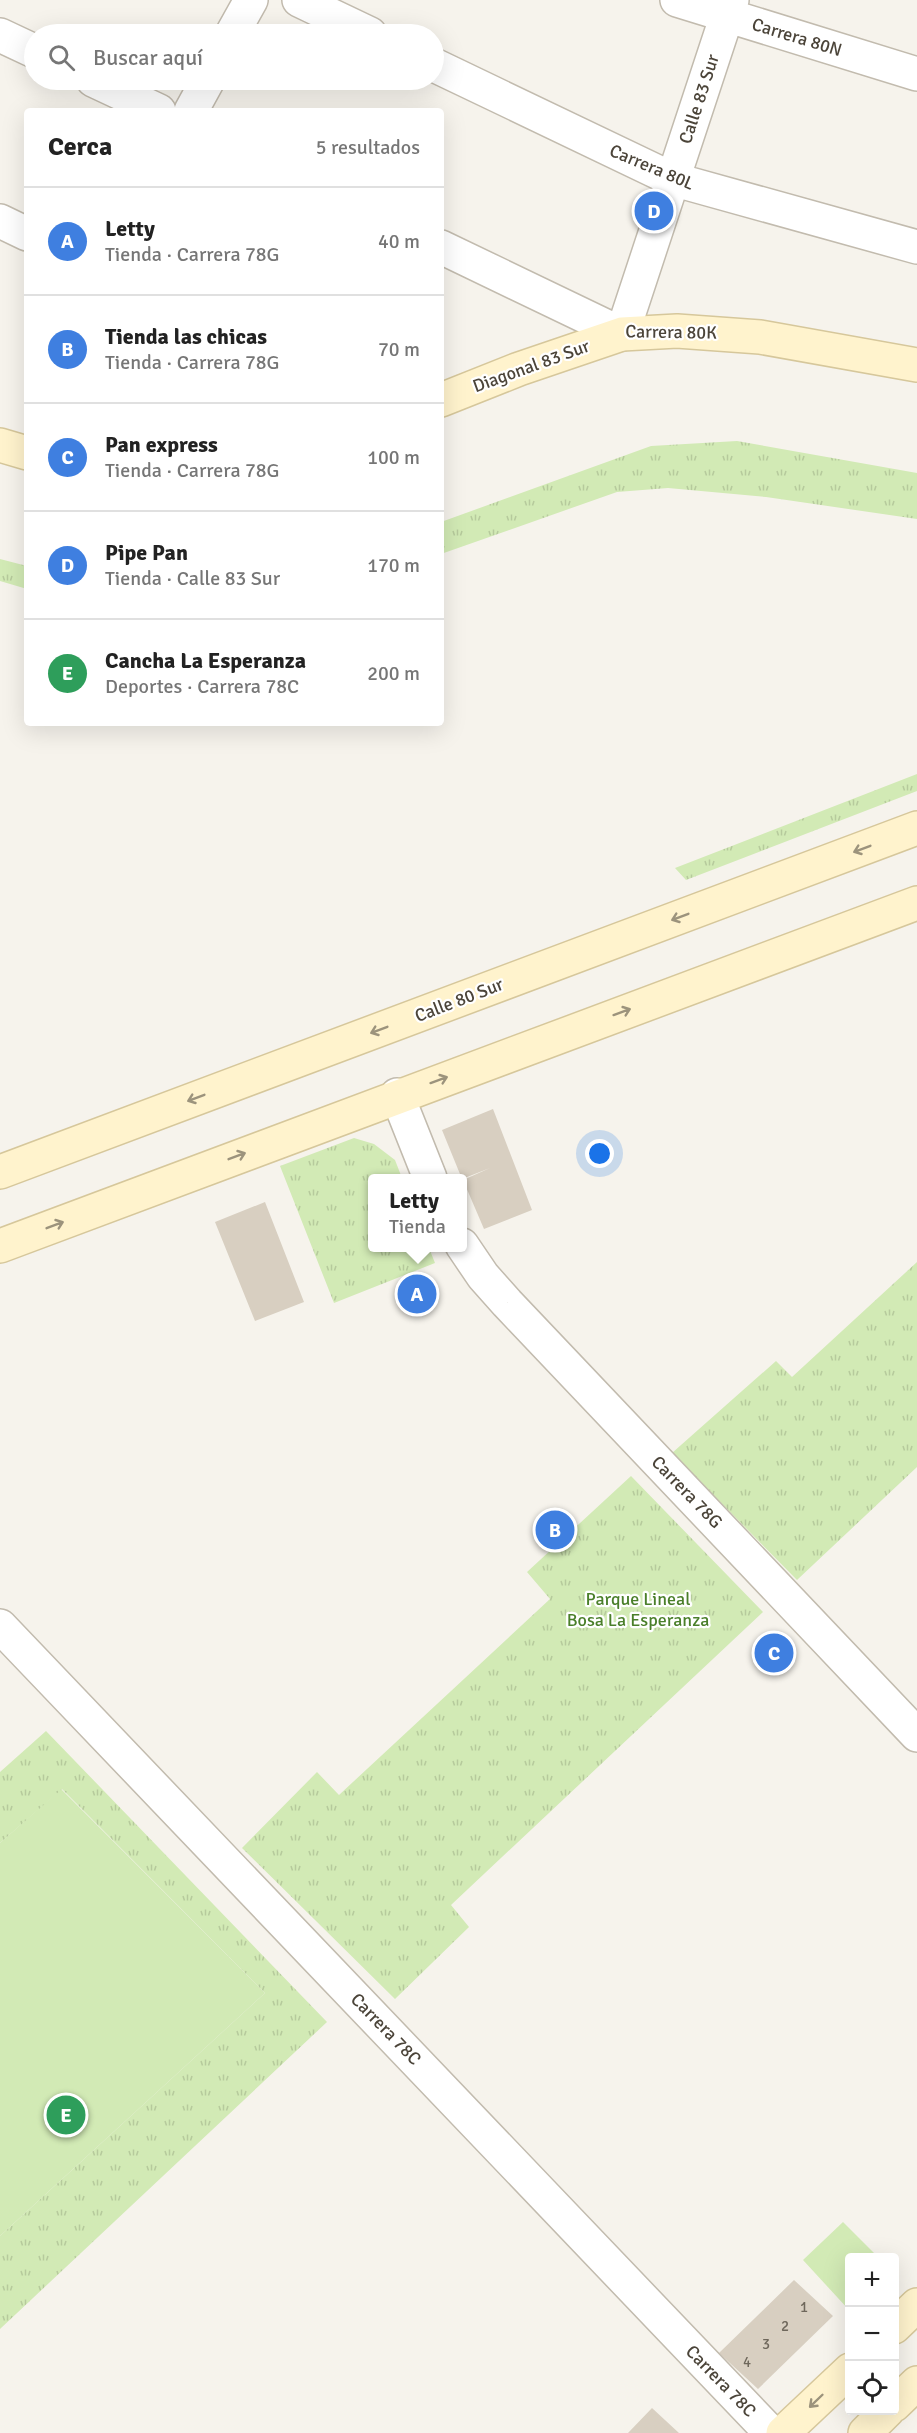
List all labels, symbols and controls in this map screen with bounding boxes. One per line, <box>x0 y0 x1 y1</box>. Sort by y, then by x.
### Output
street label: Carrera 80N <box>749 13 845 61</box>
search box <box>24 24 444 90</box>
icon: search <box>45 41 78 74</box>
text: Buscar aquí <box>93 44 203 71</box>
street label: Calle 83 Sur <box>674 51 724 147</box>
text: Cerca <box>48 131 112 163</box>
text: 5 resultados <box>316 135 420 160</box>
street label: Carrera 80L <box>606 139 698 195</box>
pin: D <box>634 188 674 234</box>
text: Letty <box>105 215 155 242</box>
text: A <box>61 229 74 254</box>
text: 40 m <box>378 229 420 254</box>
text: Tienda · Carrera 78G <box>105 242 279 267</box>
street label: Carrera 80K <box>625 320 717 344</box>
text: Tienda las chicas <box>105 323 267 350</box>
street label: Diagonal 83 Sur <box>470 335 593 397</box>
text: B <box>61 337 74 362</box>
text: 70 m <box>378 337 420 362</box>
text: Tienda · Carrera 78G <box>105 350 279 375</box>
text: Pan express <box>105 431 218 458</box>
text: C <box>61 445 74 470</box>
text: 100 m <box>367 445 420 470</box>
text: Tienda · Carrera 78G <box>105 458 279 483</box>
text: Pipe Pan <box>105 539 188 566</box>
text: D <box>61 553 74 578</box>
text: 170 m <box>367 553 420 578</box>
text: Tienda · Calle 83 Sur <box>105 566 280 591</box>
text: Cancha La Esperanza <box>105 647 306 674</box>
text: E <box>62 661 73 686</box>
text: 200 m <box>367 661 420 686</box>
text: Deportes · Carrera 78C <box>105 674 299 699</box>
one-way arrow <box>853 844 872 855</box>
one-way arrow <box>671 913 689 924</box>
street label: Calle 80 Sur <box>412 973 507 1027</box>
one-way arrow <box>612 1006 631 1017</box>
one-way arrow <box>370 1025 389 1036</box>
one-way arrow <box>429 1074 448 1085</box>
one-way arrow <box>188 1094 206 1105</box>
your location <box>585 1139 614 1168</box>
one-way arrow <box>227 1150 246 1161</box>
popup <box>368 1174 467 1252</box>
text: Letty <box>389 1187 439 1214</box>
text: Tienda <box>389 1214 446 1239</box>
one-way arrow <box>45 1219 64 1230</box>
pin: A <box>398 1272 436 1316</box>
street label: Carrera 78G <box>647 1451 727 1533</box>
pin: B <box>536 1508 574 1552</box>
park label: Parque Lineal Bosa La Esperanza <box>567 1588 709 1631</box>
pin: C <box>754 1630 794 1676</box>
street label: Carrera 78C <box>346 1988 426 2070</box>
pin: E <box>46 2092 86 2138</box>
map controls <box>845 2253 899 2415</box>
button: + <box>845 2253 899 2307</box>
house number: 1 <box>800 2298 808 2316</box>
button: − <box>845 2307 899 2361</box>
house number: 2 <box>781 2317 789 2335</box>
house number: 3 <box>762 2335 770 2353</box>
street label: Carrera 78C <box>681 2340 761 2422</box>
house number: 4 <box>743 2353 751 2371</box>
button: locate <box>845 2361 899 2415</box>
one-way arrow <box>809 2394 824 2409</box>

